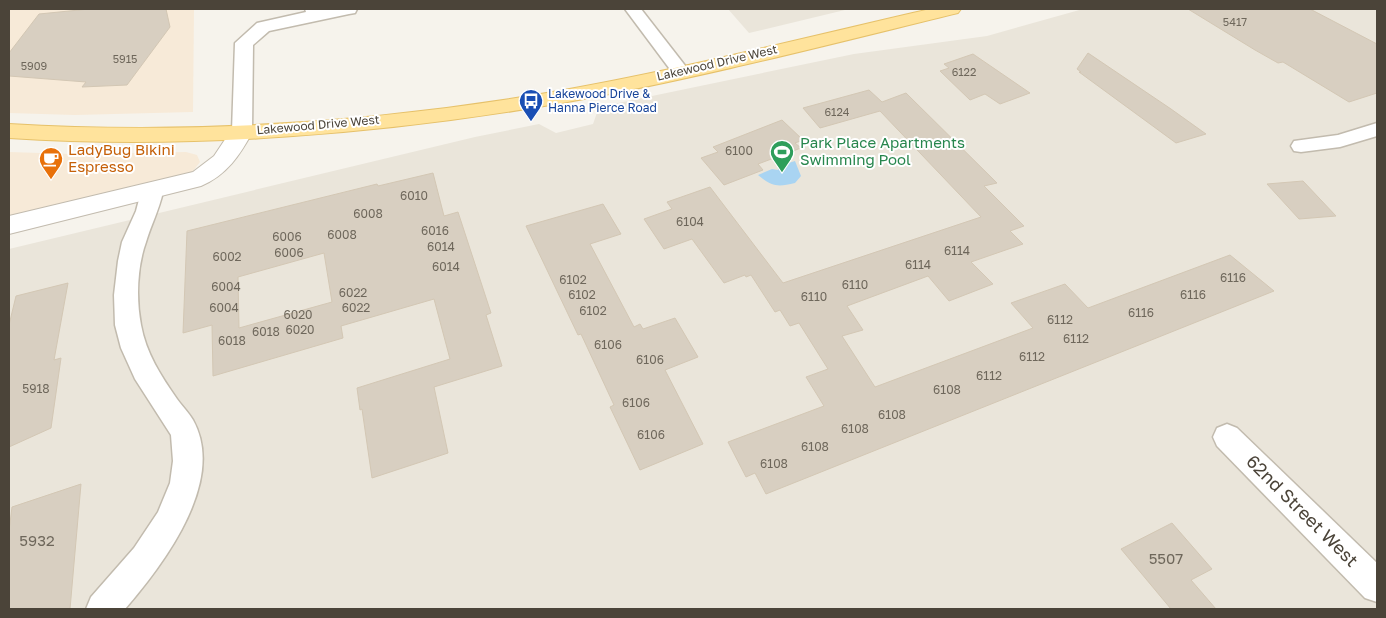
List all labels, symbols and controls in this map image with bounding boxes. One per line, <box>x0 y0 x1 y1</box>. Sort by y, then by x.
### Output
house number: 5417 <box>1223 15 1247 28</box>
street label: Lakewood Drive West <box>655 41 779 84</box>
house number: 5915 <box>113 52 137 65</box>
house number: 5909 <box>21 59 47 72</box>
house number: 6122 <box>952 65 976 78</box>
place label: Lakewood Drive & Hanna Pierce Road <box>548 86 657 115</box>
bus stop icon: Lakewood Drive & Hanna Pierce Road <box>518 88 544 122</box>
house number: 6124 <box>824 105 850 118</box>
street label: Lakewood Drive West <box>256 112 380 137</box>
place label: Park Place Apartments Swimming Pool <box>800 133 965 168</box>
sports icon: Park Place Apartments Swimming Pool <box>769 139 795 173</box>
place label: LadyBug Bikini Espresso <box>68 140 175 175</box>
house number: 6100 <box>725 143 753 158</box>
cafe icon: LadyBug Bikini Espresso <box>38 146 64 180</box>
house number: 6010 <box>400 188 428 203</box>
house number: 6008 <box>353 206 383 221</box>
house number: 6104 <box>676 214 704 229</box>
house number: 6016 <box>421 223 449 238</box>
house number: 6008 <box>327 227 357 242</box>
house number: 6006 <box>272 229 302 244</box>
house number: 6014 <box>427 239 455 254</box>
house number: 6114 <box>944 243 970 258</box>
house number: 6006 <box>274 245 304 260</box>
house number: 6002 <box>212 249 242 264</box>
house number: 6114 <box>905 257 931 272</box>
house number: 6014 <box>432 259 460 274</box>
house number: 6116 <box>1220 270 1246 285</box>
house number: 6102 <box>559 272 587 287</box>
house number: 6110 <box>842 277 868 292</box>
house number: 6004 <box>211 279 241 294</box>
house number: 6022 <box>339 285 367 300</box>
house number: 6102 <box>568 287 596 302</box>
house number: 6116 <box>1180 287 1206 302</box>
house number: 6110 <box>801 289 827 304</box>
house number: 6004 <box>209 300 239 315</box>
house number: 6022 <box>342 300 370 315</box>
house number: 6102 <box>579 303 607 318</box>
house number: 6116 <box>1128 305 1154 320</box>
house number: 6020 <box>283 307 313 322</box>
house number: 6112 <box>1047 312 1073 327</box>
house number: 6020 <box>285 322 315 337</box>
house number: 6018 <box>252 324 280 339</box>
house number: 6112 <box>1063 331 1089 346</box>
house number: 6018 <box>218 333 246 348</box>
house number: 6106 <box>594 337 622 352</box>
house number: 6112 <box>1019 349 1045 364</box>
house number: 6106 <box>636 352 664 367</box>
house number: 6112 <box>976 368 1002 383</box>
house number: 5918 <box>22 381 50 396</box>
house number: 6108 <box>933 382 961 397</box>
house number: 6106 <box>622 395 650 410</box>
house number: 6108 <box>878 407 906 422</box>
house number: 6108 <box>841 421 869 436</box>
house number: 6106 <box>637 427 665 442</box>
house number: 6108 <box>801 439 829 454</box>
street label: 62nd Street West <box>1242 450 1363 571</box>
house number: 6108 <box>760 456 788 471</box>
house number: 5932 <box>19 531 55 549</box>
house number: 5507 <box>1149 549 1183 567</box>

